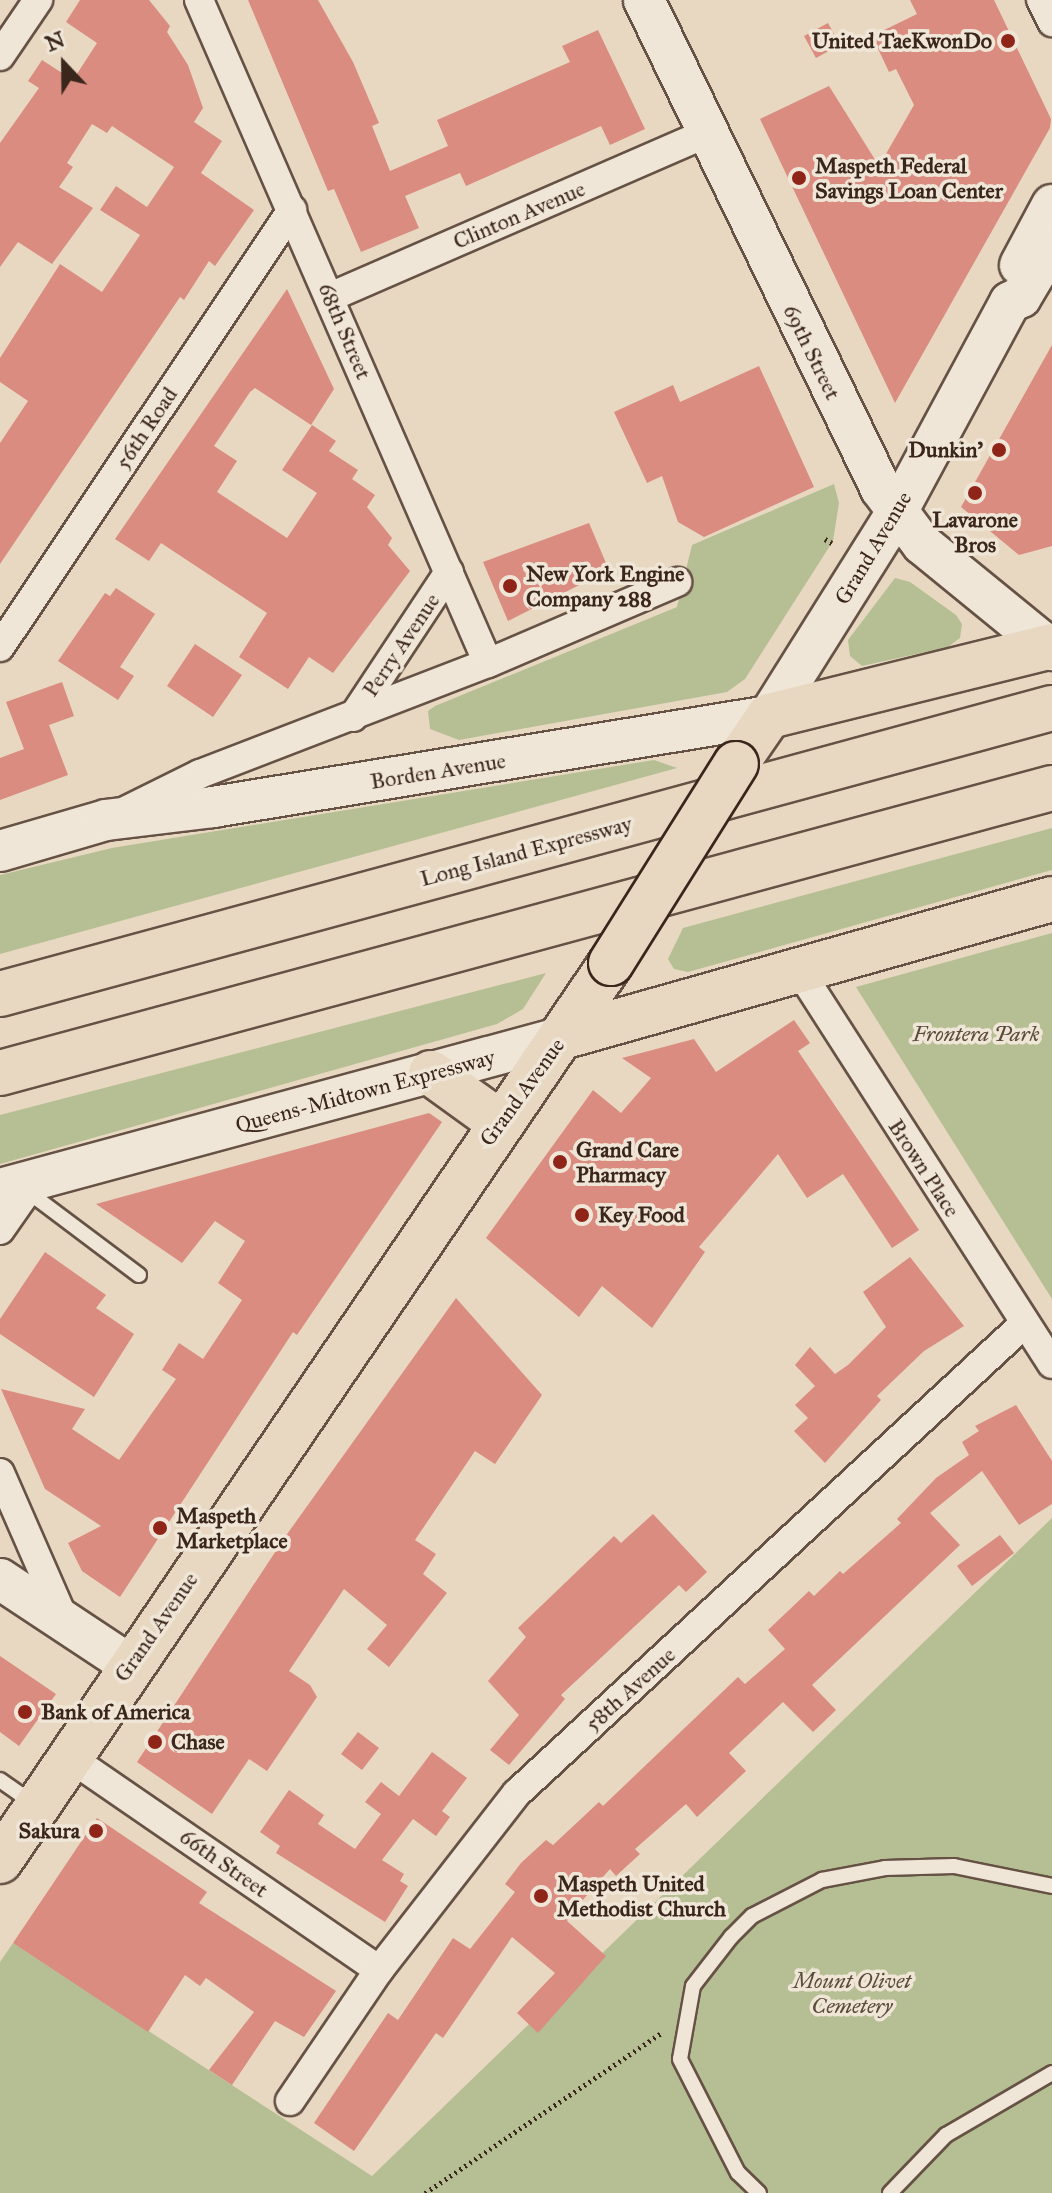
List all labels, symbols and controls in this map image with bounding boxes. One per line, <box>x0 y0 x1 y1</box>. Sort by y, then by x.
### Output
north arrow <box>24 24 104 104</box>
text: N <box>41 25 69 57</box>
place label: United TaeKwonDo <box>812 28 992 54</box>
marker: United TaeKwonDo <box>999 32 1017 50</box>
place label: Maspeth Federal Savings Loan Center <box>815 152 1003 204</box>
marker: Maspeth Federal Savings Loan Center <box>790 169 808 187</box>
street label: Clinton Avenue <box>449 175 589 255</box>
street label: 68th Street <box>313 279 377 383</box>
street label: 69th Street <box>778 300 846 404</box>
street label: 56th Road <box>109 382 183 474</box>
place label: Dunkin' <box>908 437 983 463</box>
marker: Dunkin' <box>990 441 1008 459</box>
marker: Lavarone Bros <box>966 484 984 502</box>
street label: Grand Avenue <box>829 487 917 609</box>
place label: Lavarone Bros <box>932 506 1018 558</box>
place label: New York Engine Company 288 <box>526 560 684 612</box>
marker: New York Engine Company 288 <box>501 577 519 595</box>
street label: Perry Avenue <box>357 588 445 702</box>
street label: Borden Avenue <box>368 747 508 795</box>
street label: Long Island Expressway <box>417 810 635 892</box>
park label: Frontera Park <box>912 1021 1040 1047</box>
street label: Grand Avenue <box>474 1033 570 1151</box>
street label: Queens-Midtown Expressway <box>232 1044 498 1138</box>
street label: Brown Place <box>883 1114 965 1222</box>
place label: Grand Care Pharmacy <box>576 1136 679 1188</box>
marker: Grand Care Pharmacy <box>551 1153 569 1171</box>
place label: Key Food <box>598 1202 685 1228</box>
marker: Key Food <box>573 1206 591 1224</box>
place label: Maspeth Marketplace <box>176 1502 288 1554</box>
marker: Maspeth Marketplace <box>151 1519 169 1537</box>
street label: Grand Avenue <box>109 1567 203 1687</box>
street label: 58th Avenue <box>579 1641 681 1737</box>
place label: Bank of America <box>41 1699 190 1725</box>
marker: Bank of America <box>16 1703 34 1721</box>
place label: Chase <box>171 1729 225 1755</box>
marker: Chase <box>146 1733 164 1751</box>
place label: Sakura <box>19 1818 80 1844</box>
marker: Sakura <box>87 1822 105 1840</box>
street label: 66th Street <box>175 1823 273 1903</box>
place label: Maspeth United Methodist Church <box>557 1870 726 1922</box>
marker: Maspeth United Methodist Church <box>532 1887 550 1905</box>
park label: Mount Olivet Cemetery <box>793 1967 911 2018</box>

